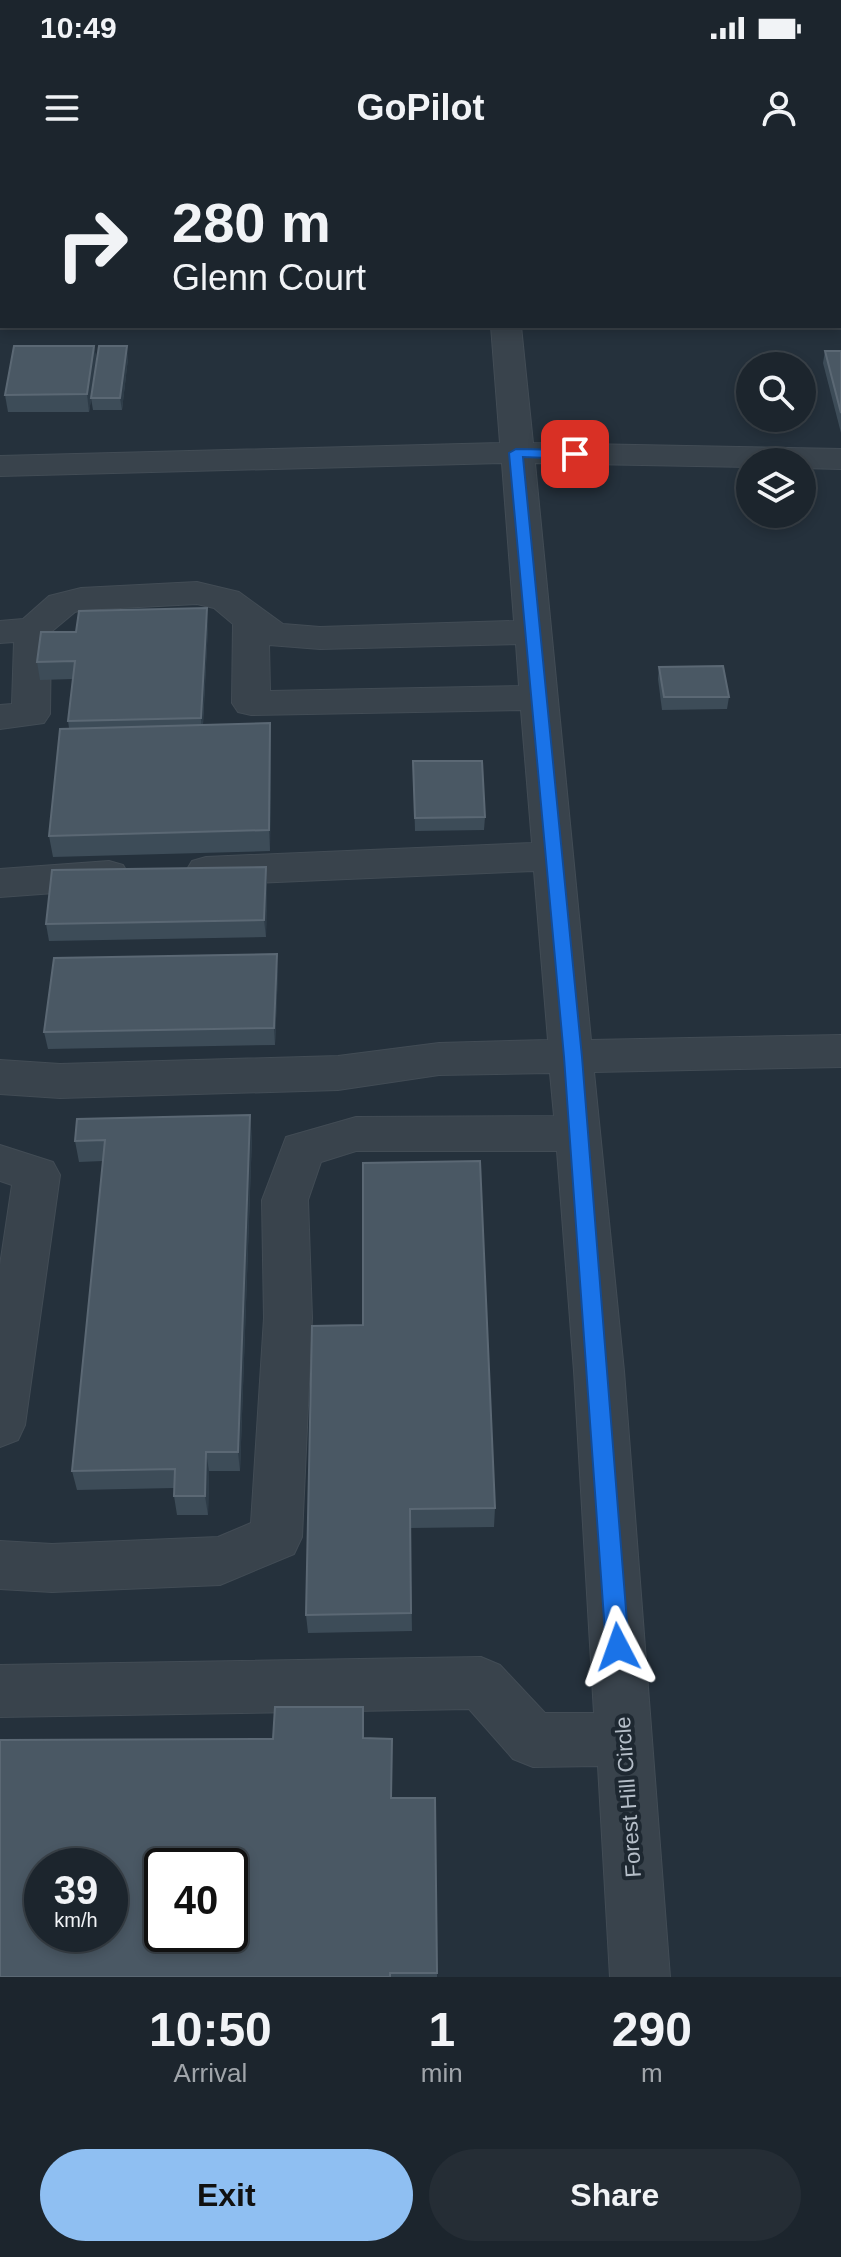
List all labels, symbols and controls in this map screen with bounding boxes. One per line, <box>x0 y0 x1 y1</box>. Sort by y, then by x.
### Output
text: 10:49 <box>40 11 117 44</box>
icon: menu <box>40 86 84 130</box>
icon: person <box>757 86 801 130</box>
text: GoPilot <box>357 87 485 128</box>
text: 280 m <box>172 191 331 254</box>
icon: right <box>40 192 144 296</box>
text: Glenn Court <box>172 257 366 298</box>
map controls <box>736 352 816 528</box>
button: search <box>736 352 816 432</box>
pin <box>541 420 609 488</box>
icon: arrive <box>553 432 597 476</box>
button: layers <box>736 448 816 528</box>
position arrow <box>576 1605 660 1689</box>
street label: Forest Hill Circle <box>610 1716 646 1878</box>
speed limit sign: 40 <box>144 1848 248 1952</box>
text: 39 <box>54 1868 98 1912</box>
text: km/h <box>54 1909 98 1931</box>
text: 10:50 <box>149 2003 272 2056</box>
text: 1 <box>428 2003 455 2056</box>
text: 290 <box>612 2003 692 2056</box>
text: Arrival <box>174 2058 247 2088</box>
text: min <box>421 2058 463 2088</box>
text: m <box>641 2058 663 2088</box>
button: Exit <box>40 2149 413 2241</box>
button: Share <box>429 2149 801 2241</box>

